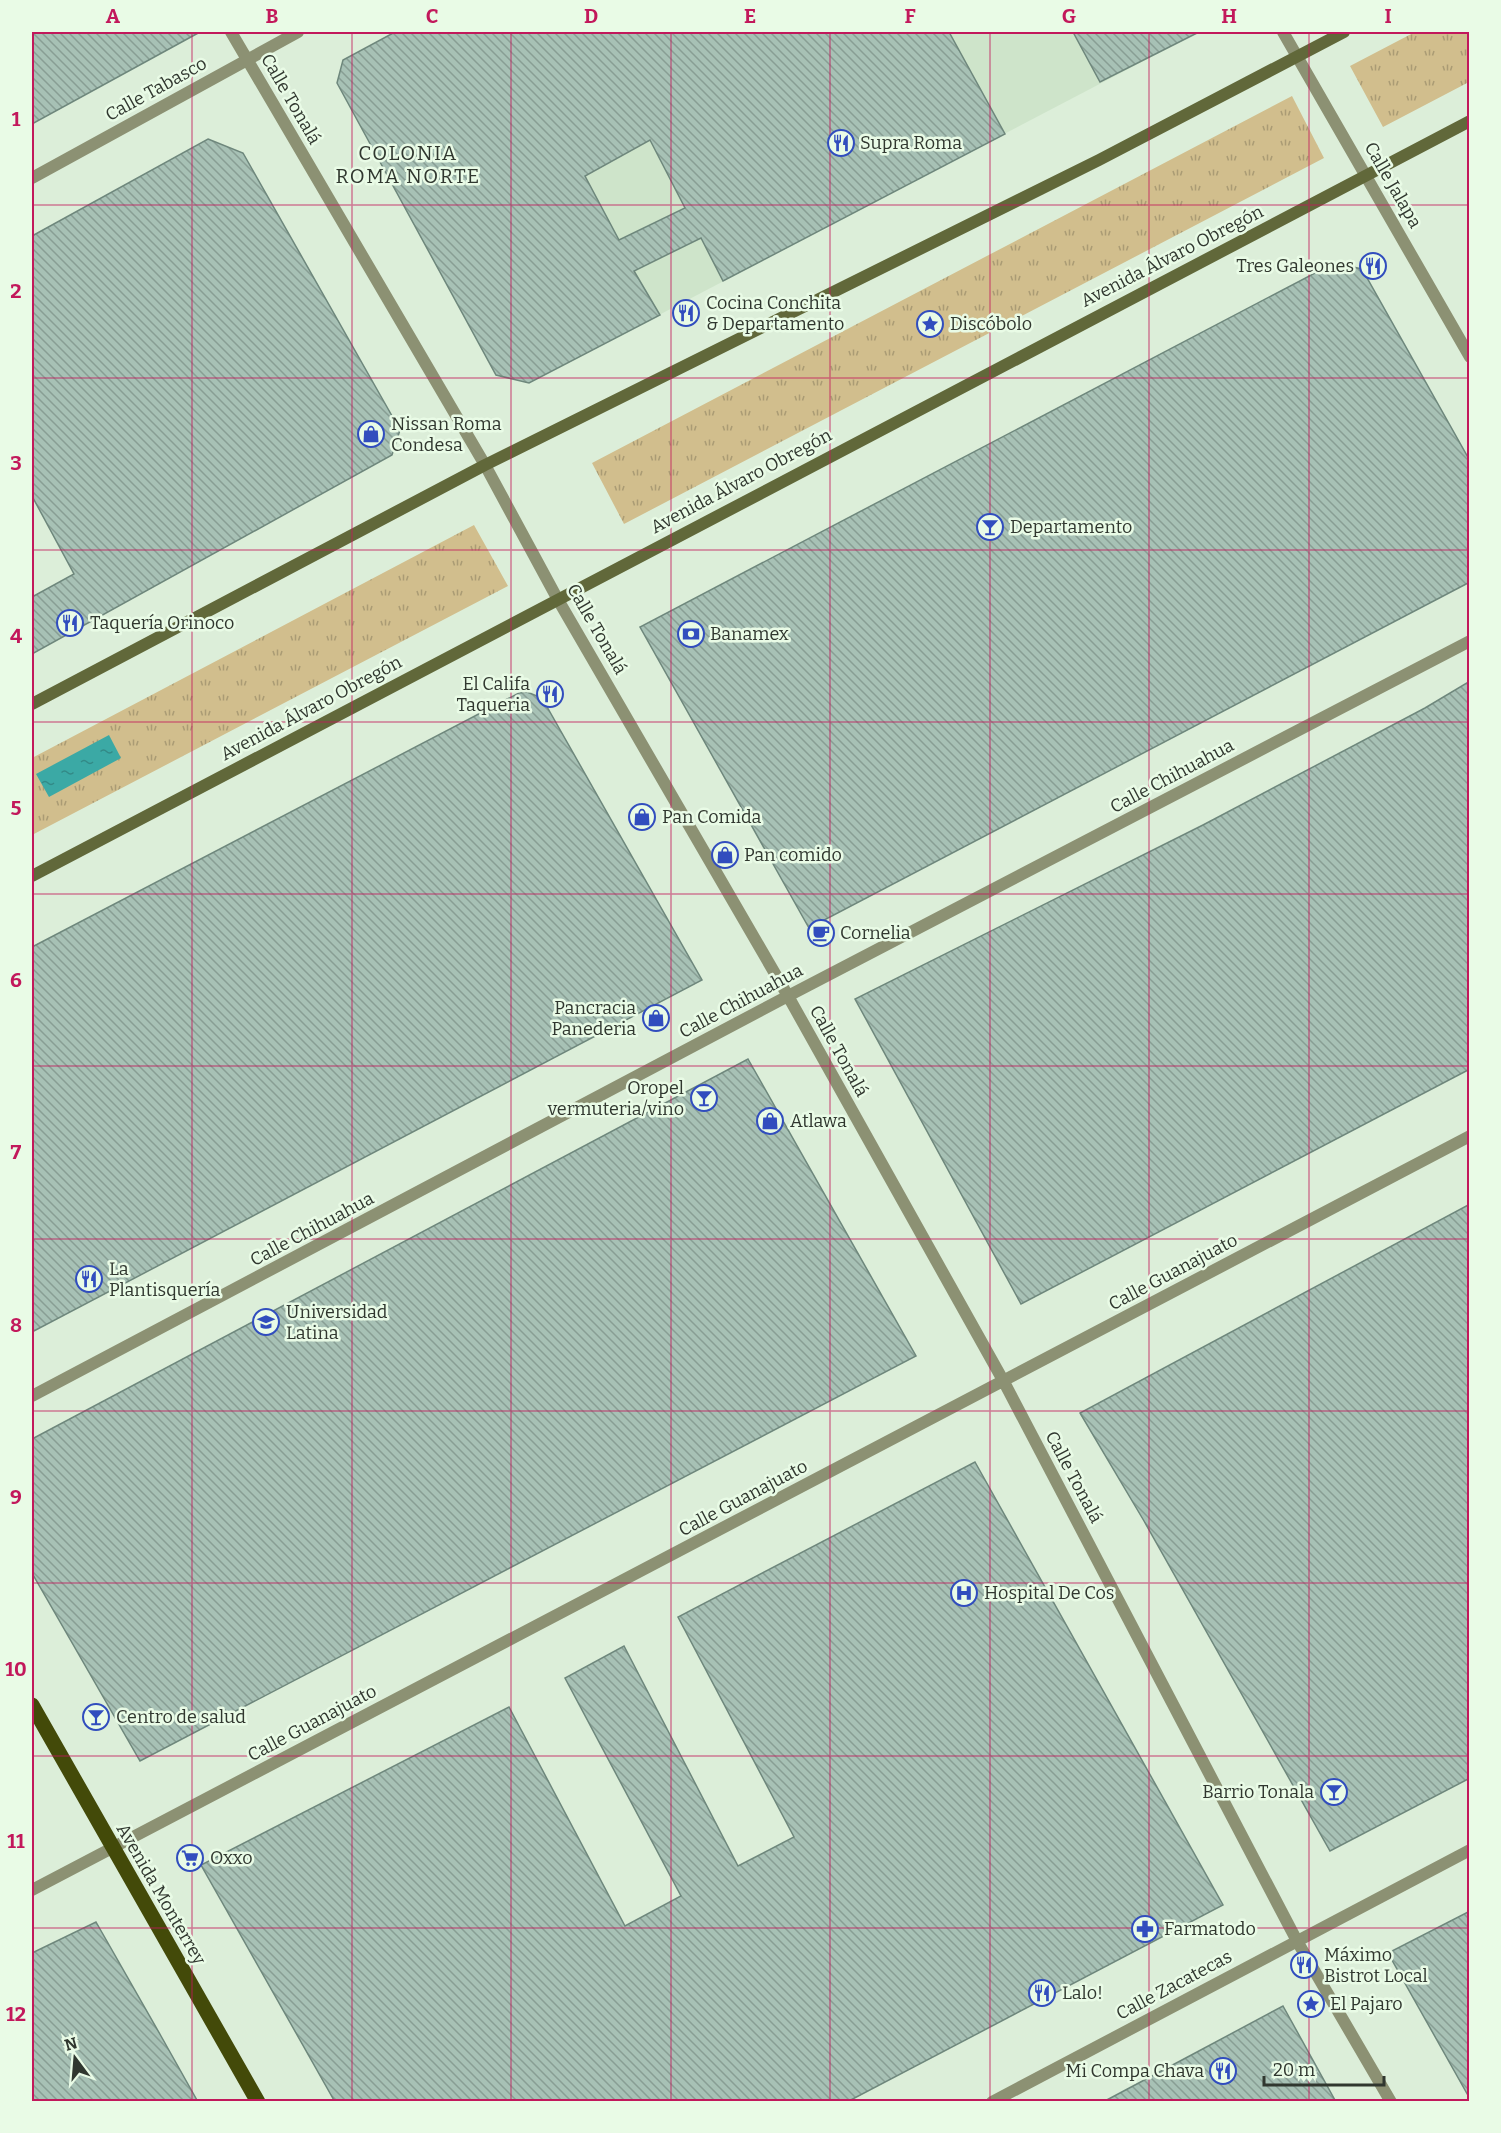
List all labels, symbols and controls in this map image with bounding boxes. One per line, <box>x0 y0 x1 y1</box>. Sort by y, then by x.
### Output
text: A <box>106 4 121 28</box>
text: B <box>266 4 279 28</box>
text: C <box>426 4 438 28</box>
text: D <box>584 4 598 28</box>
text: E <box>744 4 756 28</box>
text: F <box>904 4 916 28</box>
text: G <box>1062 4 1076 28</box>
text: H <box>1221 4 1237 28</box>
text: I <box>1384 4 1392 28</box>
street label: Calle Tonalá <box>256 50 326 148</box>
street label: Calle Tabasco <box>102 52 210 126</box>
text: 1 <box>12 107 21 131</box>
restaurant icon: Supra Roma <box>826 128 856 158</box>
place label: Supra Roma <box>860 132 962 154</box>
street label: Calle Jalapa <box>1360 138 1427 232</box>
district label: COLONIA ROMA NORTE <box>335 141 481 188</box>
street label: Avenida Álvaro Obregón <box>1077 200 1268 312</box>
restaurant icon: Tres Galeones <box>1358 251 1388 281</box>
place label: Tres Galeones <box>1236 255 1354 277</box>
text: 2 <box>10 279 22 303</box>
place label: Cocina Conchita & Departamento <box>706 292 844 335</box>
restaurant icon: Cocina Conchita & Departamento <box>671 298 701 328</box>
place icon: Discóbolo <box>915 309 945 339</box>
place label: Discóbolo <box>950 313 1032 335</box>
place label: Nissan Roma Condesa <box>391 413 502 456</box>
shop icon: Nissan Roma Condesa <box>356 419 386 449</box>
street label: Avenida Álvaro Obregón <box>647 424 836 538</box>
text: 3 <box>10 451 22 475</box>
bar icon: Departamento <box>975 512 1005 542</box>
place label: Departamento <box>1010 516 1132 538</box>
street label: Calle Tonalá <box>562 580 632 678</box>
restaurant icon: Taquería Orinoco <box>55 608 85 638</box>
place label: Taquería Orinoco <box>90 612 234 634</box>
bank icon: Banamex <box>676 619 706 649</box>
place label: Banamex <box>710 623 789 645</box>
text: 4 <box>10 624 22 648</box>
street label: Avenida Álvaro Obregón <box>217 651 406 765</box>
place label: El Califa Taqueria <box>457 673 530 716</box>
restaurant icon: El Califa Taqueria <box>535 679 565 709</box>
street label: Calle Chihuahua <box>1106 734 1238 818</box>
text: 5 <box>11 796 22 820</box>
shop icon: Pan Comida <box>627 802 657 832</box>
place label: Pan Comida <box>662 806 762 828</box>
shop icon: Pan comido <box>710 840 740 870</box>
place label: Pan comido <box>744 844 842 866</box>
cafe icon: Cornelia <box>806 918 836 948</box>
place label: Cornelia <box>840 922 911 944</box>
street label: Calle Chihuahua <box>675 959 807 1043</box>
text: 6 <box>10 968 22 992</box>
place label: Pancracia Panederia <box>551 997 636 1040</box>
street label: Calle Tonalá <box>805 1002 873 1101</box>
shop icon: Pancracia Panederia <box>641 1003 671 1033</box>
place label: Oropel vermuteria/vino <box>547 1077 684 1120</box>
bar icon: Oropel vermuteria/vino <box>689 1083 719 1113</box>
shop icon: Atlawa <box>755 1106 785 1136</box>
place label: Atlawa <box>790 1110 847 1132</box>
text: 7 <box>11 1140 22 1164</box>
street label: Calle Chihuahua <box>246 1187 378 1271</box>
street label: Calle Guanajuato <box>1105 1229 1241 1315</box>
place label: La Plantisquería <box>109 1258 220 1301</box>
restaurant icon: La Plantisquería <box>74 1264 104 1294</box>
place label: Universidad Latina <box>286 1301 388 1344</box>
school or university icon: Universidad Latina <box>251 1307 281 1337</box>
text: 8 <box>10 1313 22 1337</box>
street label: Calle Tonalá <box>1041 1427 1107 1527</box>
street label: Calle Guanajuato <box>675 1455 811 1541</box>
text: 9 <box>10 1485 22 1509</box>
hospital icon: Hospital De Cos <box>949 1578 979 1608</box>
place label: Hospital De Cos <box>984 1582 1114 1604</box>
text: 10 <box>5 1657 27 1681</box>
street label: Calle Guanajuato <box>244 1680 380 1766</box>
bar icon: Centro de salud <box>81 1702 111 1732</box>
place label: Centro de salud <box>116 1706 246 1728</box>
bar icon: Barrio Tonala <box>1319 1777 1349 1807</box>
place label: Barrio Tonala <box>1202 1781 1314 1803</box>
street label: Avenida Monterrey <box>112 1819 211 1969</box>
text: 11 <box>7 1829 25 1853</box>
supermarket icon: Oxxo <box>175 1843 205 1873</box>
place label: Oxxo <box>210 1847 253 1869</box>
pharmacy icon: Farmatodo <box>1130 1914 1160 1944</box>
place label: Farmatodo <box>1164 1918 1256 1940</box>
place label: Máximo Bistrot Local <box>1324 1944 1428 1987</box>
street label: Calle Zacatecas <box>1112 1945 1236 2025</box>
restaurant icon: Máximo Bistrot Local <box>1289 1950 1319 1980</box>
restaurant icon: Lalo! <box>1027 1978 1057 2008</box>
place label: Lalo! <box>1062 1982 1103 2004</box>
place icon: El Pajaro <box>1296 1989 1326 2019</box>
place label: El Pajaro <box>1330 1993 1403 2015</box>
text: 12 <box>6 2002 26 2026</box>
north arrow <box>45 2028 105 2088</box>
text: N <box>62 2033 80 2055</box>
scale bar <box>1264 2049 1384 2087</box>
restaurant icon: Mi Compa Chava <box>1208 2056 1238 2086</box>
text: 20 m <box>1273 2059 1315 2081</box>
place label: Mi Compa Chava <box>1066 2060 1204 2082</box>

